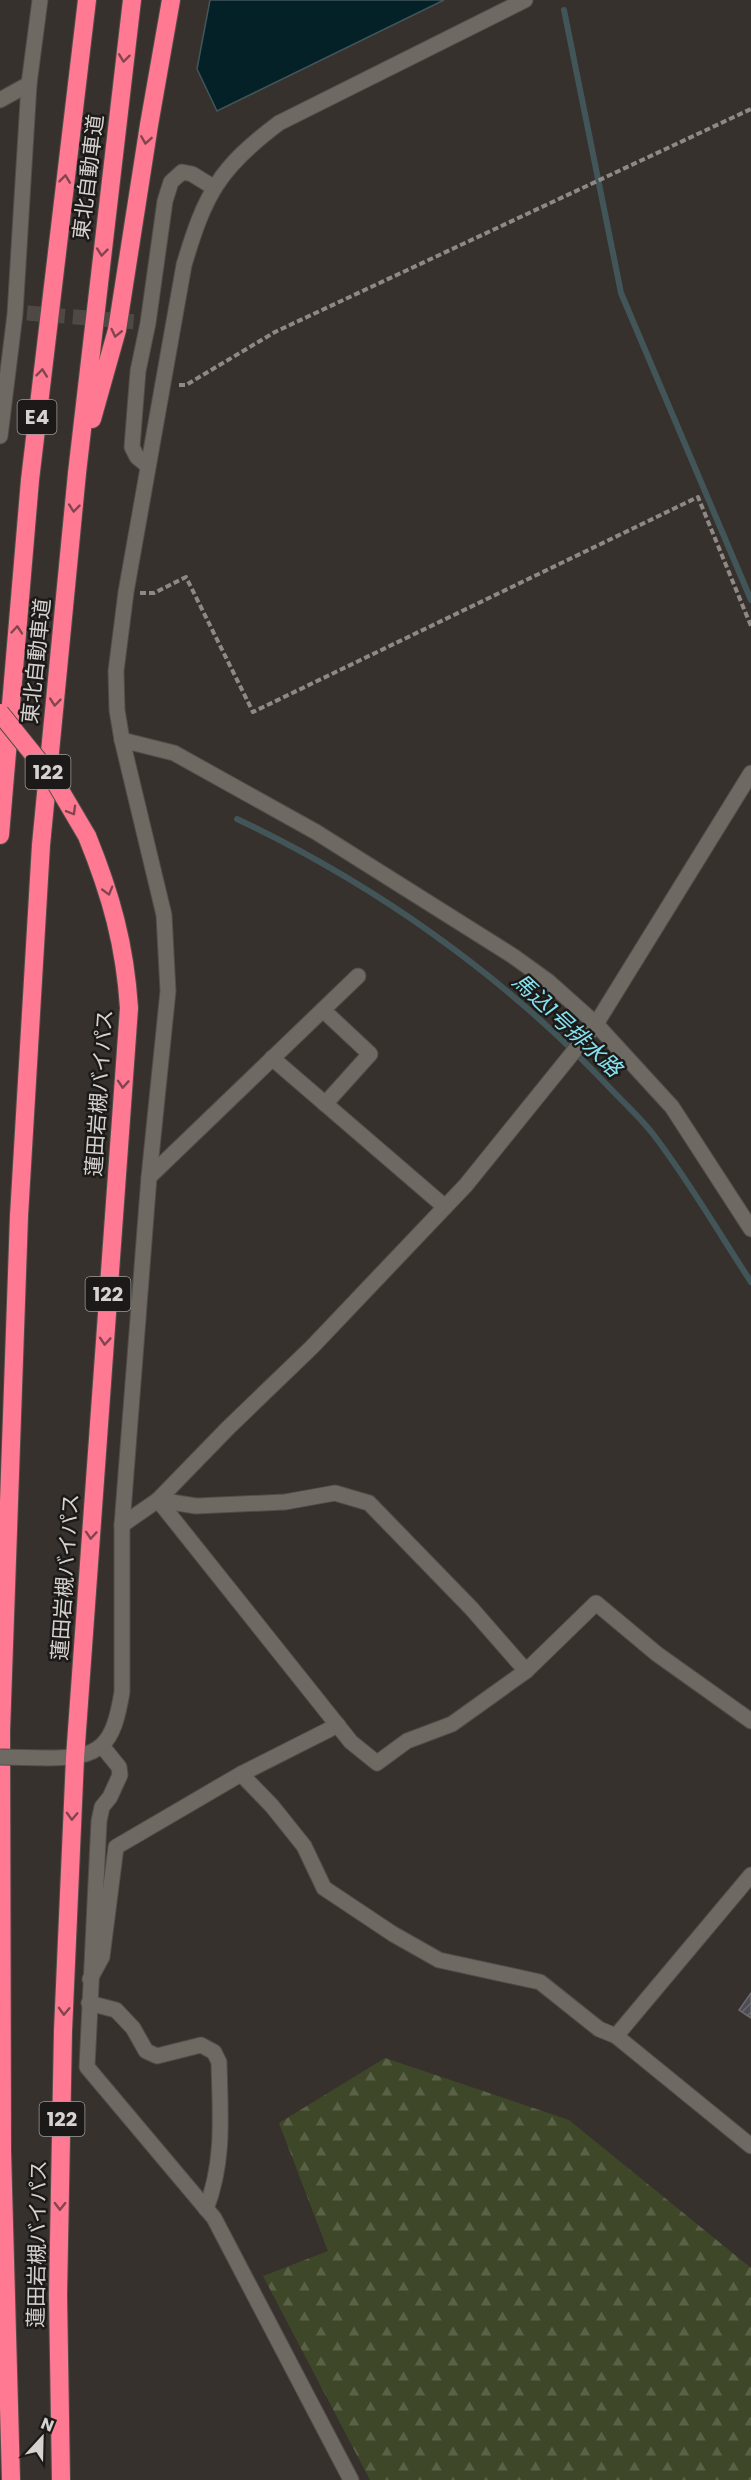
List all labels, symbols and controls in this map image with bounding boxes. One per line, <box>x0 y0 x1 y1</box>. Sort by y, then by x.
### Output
one-way arrow <box>118 53 131 63</box>
street label: 東北自動車道 <box>66 113 110 241</box>
one-way arrow <box>141 136 153 145</box>
one-way arrow <box>58 175 70 184</box>
one-way arrow <box>96 247 109 256</box>
one-way arrow <box>110 328 123 338</box>
one-way arrow <box>35 369 48 378</box>
road number: E4 <box>18 400 57 434</box>
one-way arrow <box>68 504 81 513</box>
street label: 東北自動車道 <box>15 597 57 725</box>
one-way arrow <box>11 625 24 634</box>
one-way arrow <box>49 698 62 707</box>
road number: 122 <box>26 755 70 789</box>
one-way arrow <box>65 804 76 815</box>
one-way arrow <box>101 885 113 896</box>
water label: 馬込1号排水路 <box>506 966 630 1085</box>
street label: 蓮田岩槻バイパス <box>79 1008 119 1178</box>
one-way arrow <box>117 1079 130 1088</box>
road number: 122 <box>86 1277 130 1311</box>
one-way arrow <box>99 1336 112 1345</box>
street label: 蓮田岩槻バイパス <box>45 1492 85 1662</box>
one-way arrow <box>85 1531 98 1540</box>
one-way arrow <box>66 1812 79 1821</box>
one-way arrow <box>58 2007 71 2016</box>
road number: 122 <box>40 2102 84 2136</box>
street label: 蓮田岩槻バイパス <box>21 2160 53 2328</box>
one-way arrow <box>54 2202 66 2211</box>
north arrow <box>12 2408 72 2468</box>
text: N <box>38 2412 57 2437</box>

